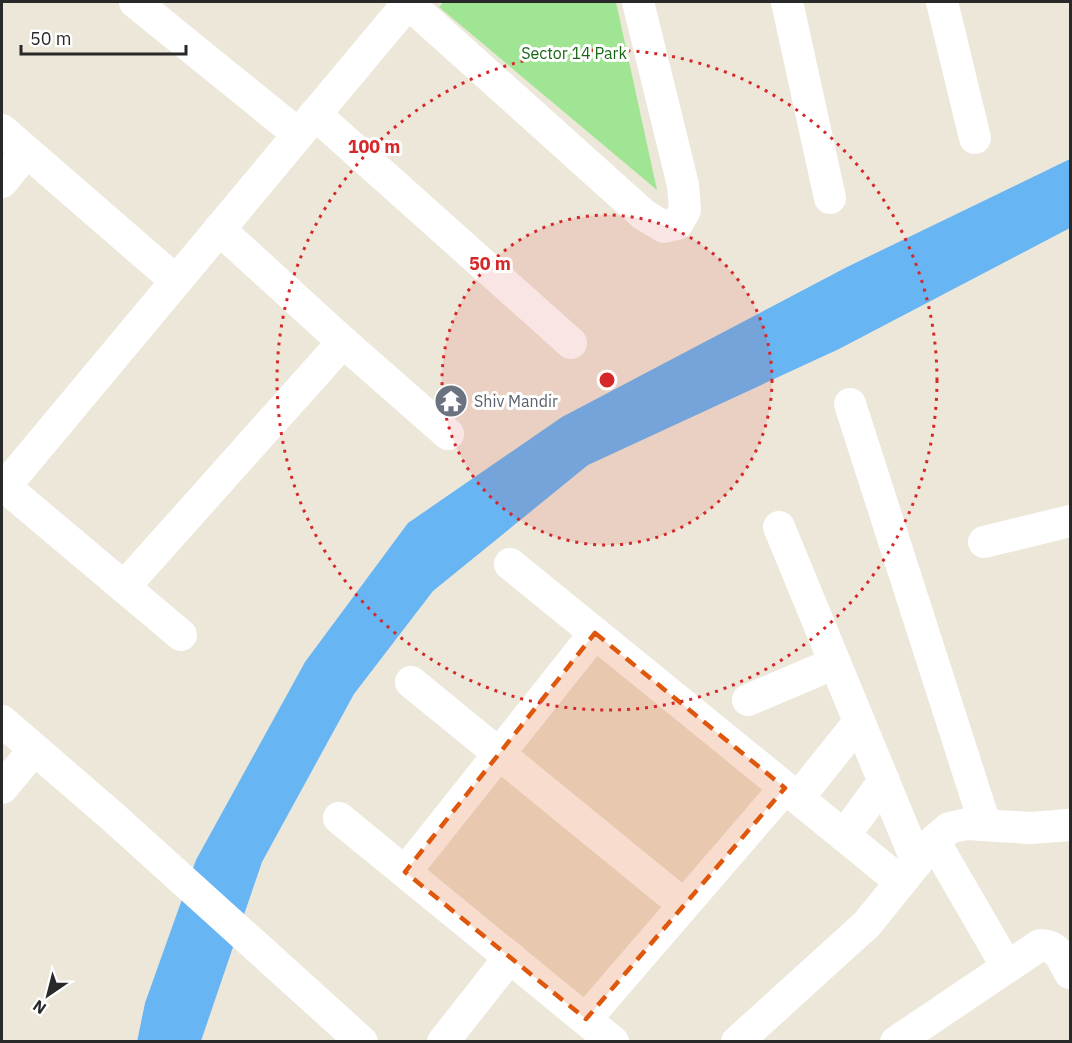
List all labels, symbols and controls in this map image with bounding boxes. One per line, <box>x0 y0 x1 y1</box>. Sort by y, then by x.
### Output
scale bar <box>21 18 186 56</box>
text: 50 m <box>30 27 72 50</box>
park label: Sector 14 Park <box>521 43 627 63</box>
text: 100 m <box>348 135 400 158</box>
text: 50 m <box>469 252 511 275</box>
centre of rings <box>597 370 617 390</box>
temple icon: Shiv Mandir <box>433 383 469 419</box>
place label: Shiv Mandir <box>474 391 558 411</box>
north arrow <box>18 965 78 1025</box>
text: N <box>29 996 50 1019</box>

